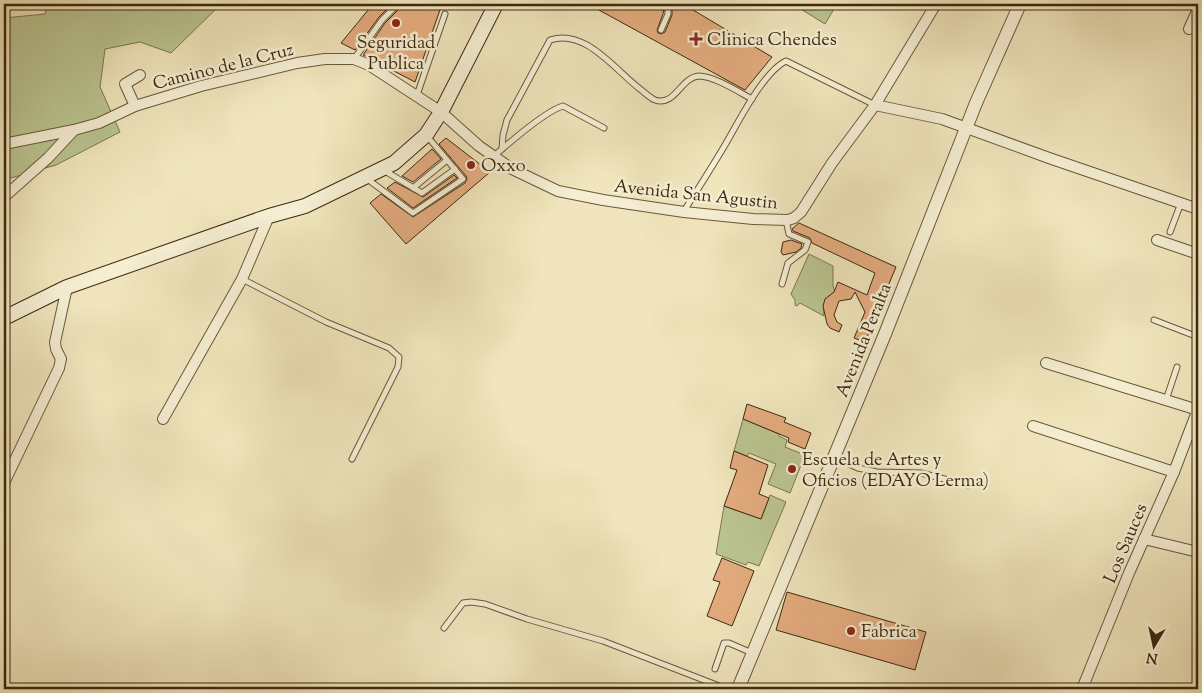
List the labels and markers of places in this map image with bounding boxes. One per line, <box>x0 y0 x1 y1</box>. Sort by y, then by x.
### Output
marker: Seguridad Publica <box>390 17 402 29</box>
place label: Clinica Chendes <box>707 28 837 54</box>
place label: Seguridad Publica <box>357 31 435 78</box>
marker: Clinica Chendes <box>689 32 703 46</box>
place label: Oxxo <box>481 154 526 180</box>
marker: Oxxo <box>465 159 477 171</box>
place label: Escuela de Artes y Oficios (EDAYO Lerma) <box>802 448 989 495</box>
marker: Escuela de Artes y Oficios (EDAYO Lerma) <box>786 463 798 475</box>
place label: Fabrica <box>861 620 917 646</box>
marker: Fabrica <box>845 625 857 637</box>

